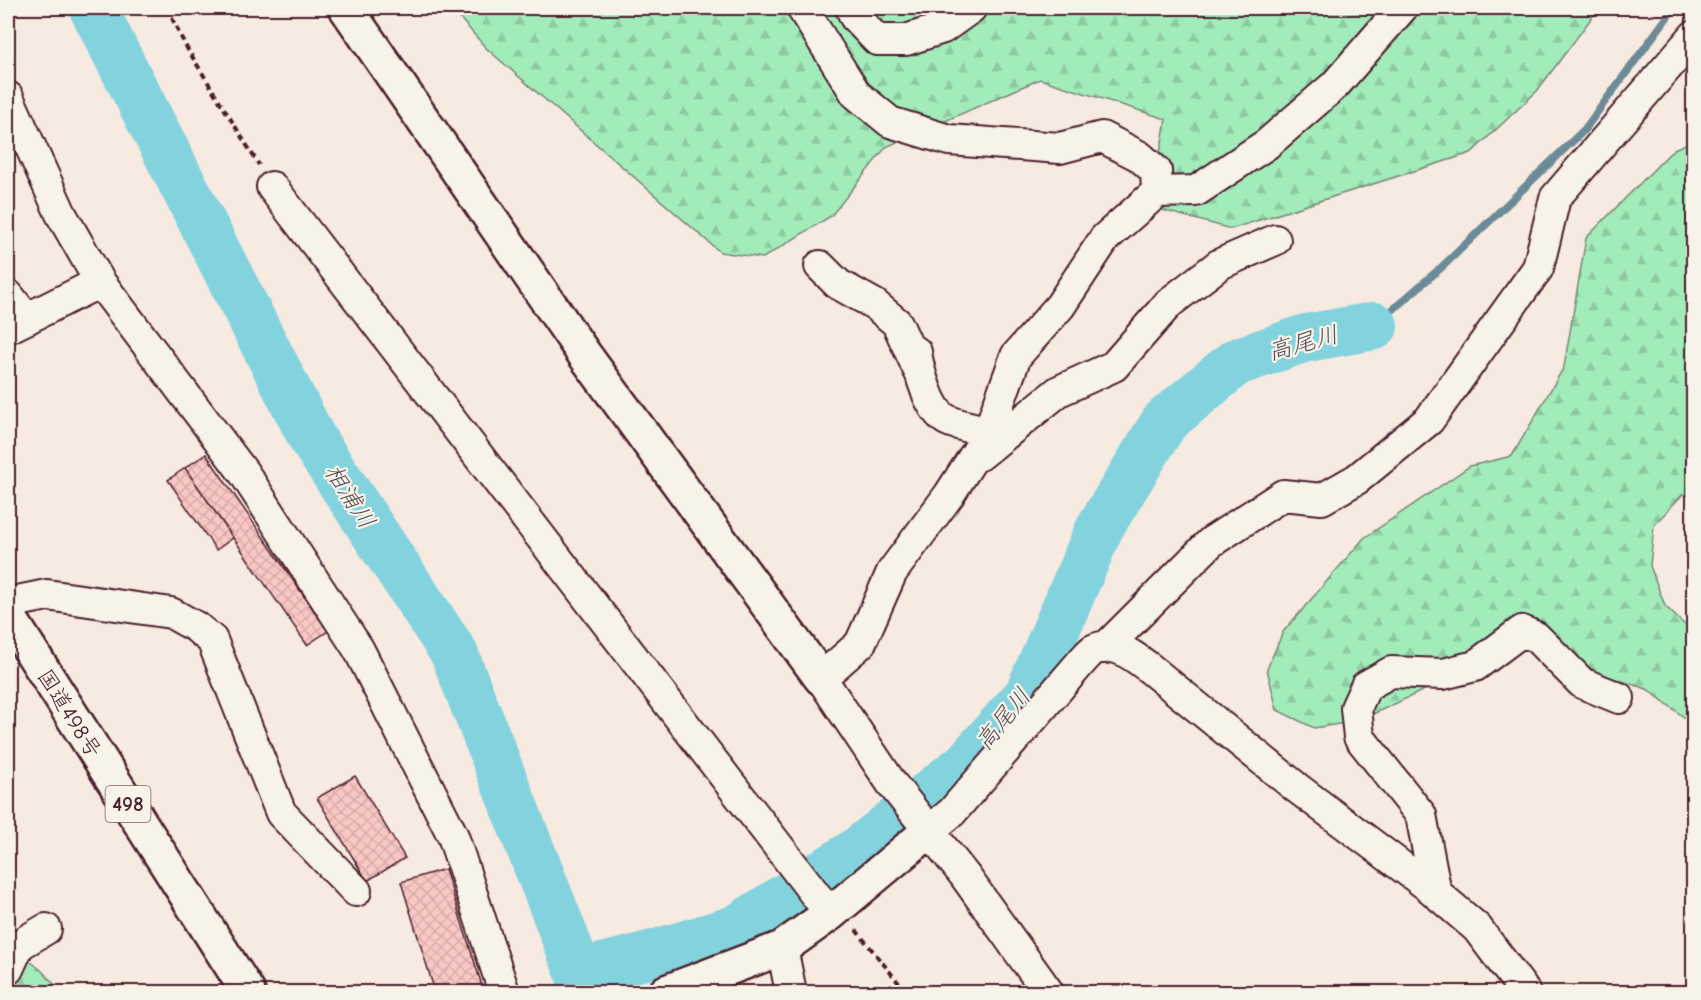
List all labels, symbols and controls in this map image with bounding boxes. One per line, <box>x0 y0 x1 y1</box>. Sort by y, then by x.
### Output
water label: 高尾川 <box>1265 320 1341 366</box>
water label: 相浦川 <box>319 458 381 534</box>
street label: 国道498号 <box>32 664 107 763</box>
water label: 高尾川 <box>969 682 1037 756</box>
road number: 498 <box>106 786 150 822</box>

